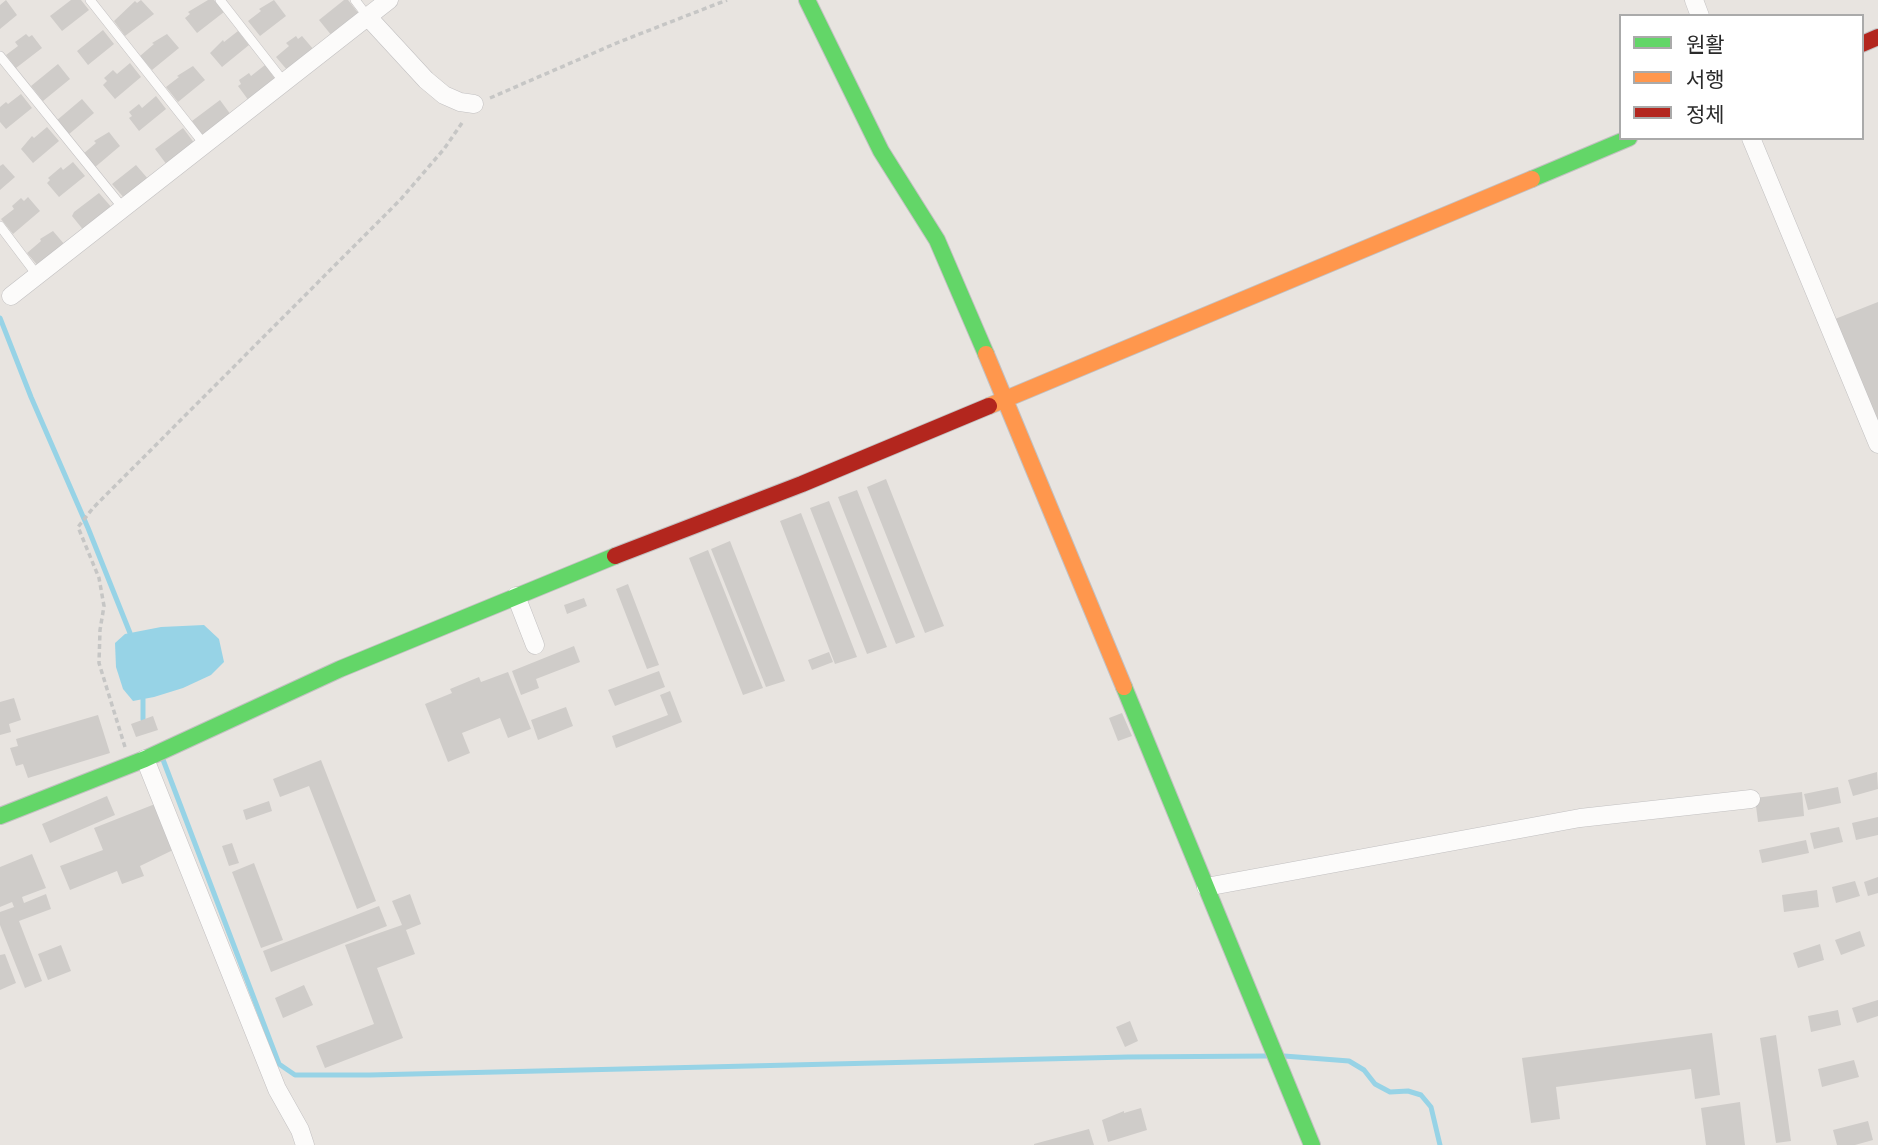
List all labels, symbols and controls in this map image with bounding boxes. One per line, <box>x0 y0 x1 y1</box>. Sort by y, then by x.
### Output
legend <box>1619 14 1864 140</box>
text: 원활 <box>1686 31 1725 58</box>
text: 서행 <box>1686 66 1725 93</box>
text: 정체 <box>1686 101 1725 128</box>

